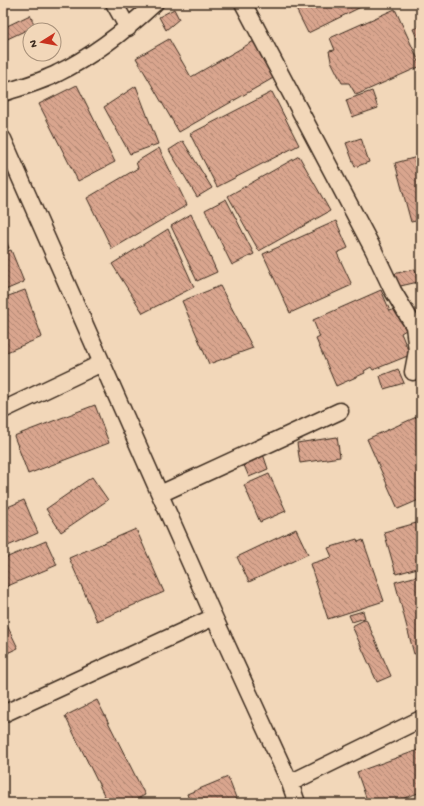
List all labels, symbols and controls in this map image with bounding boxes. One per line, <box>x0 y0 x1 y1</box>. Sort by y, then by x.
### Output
north arrow <box>22 22 62 62</box>
text: N <box>28 39 41 48</box>

